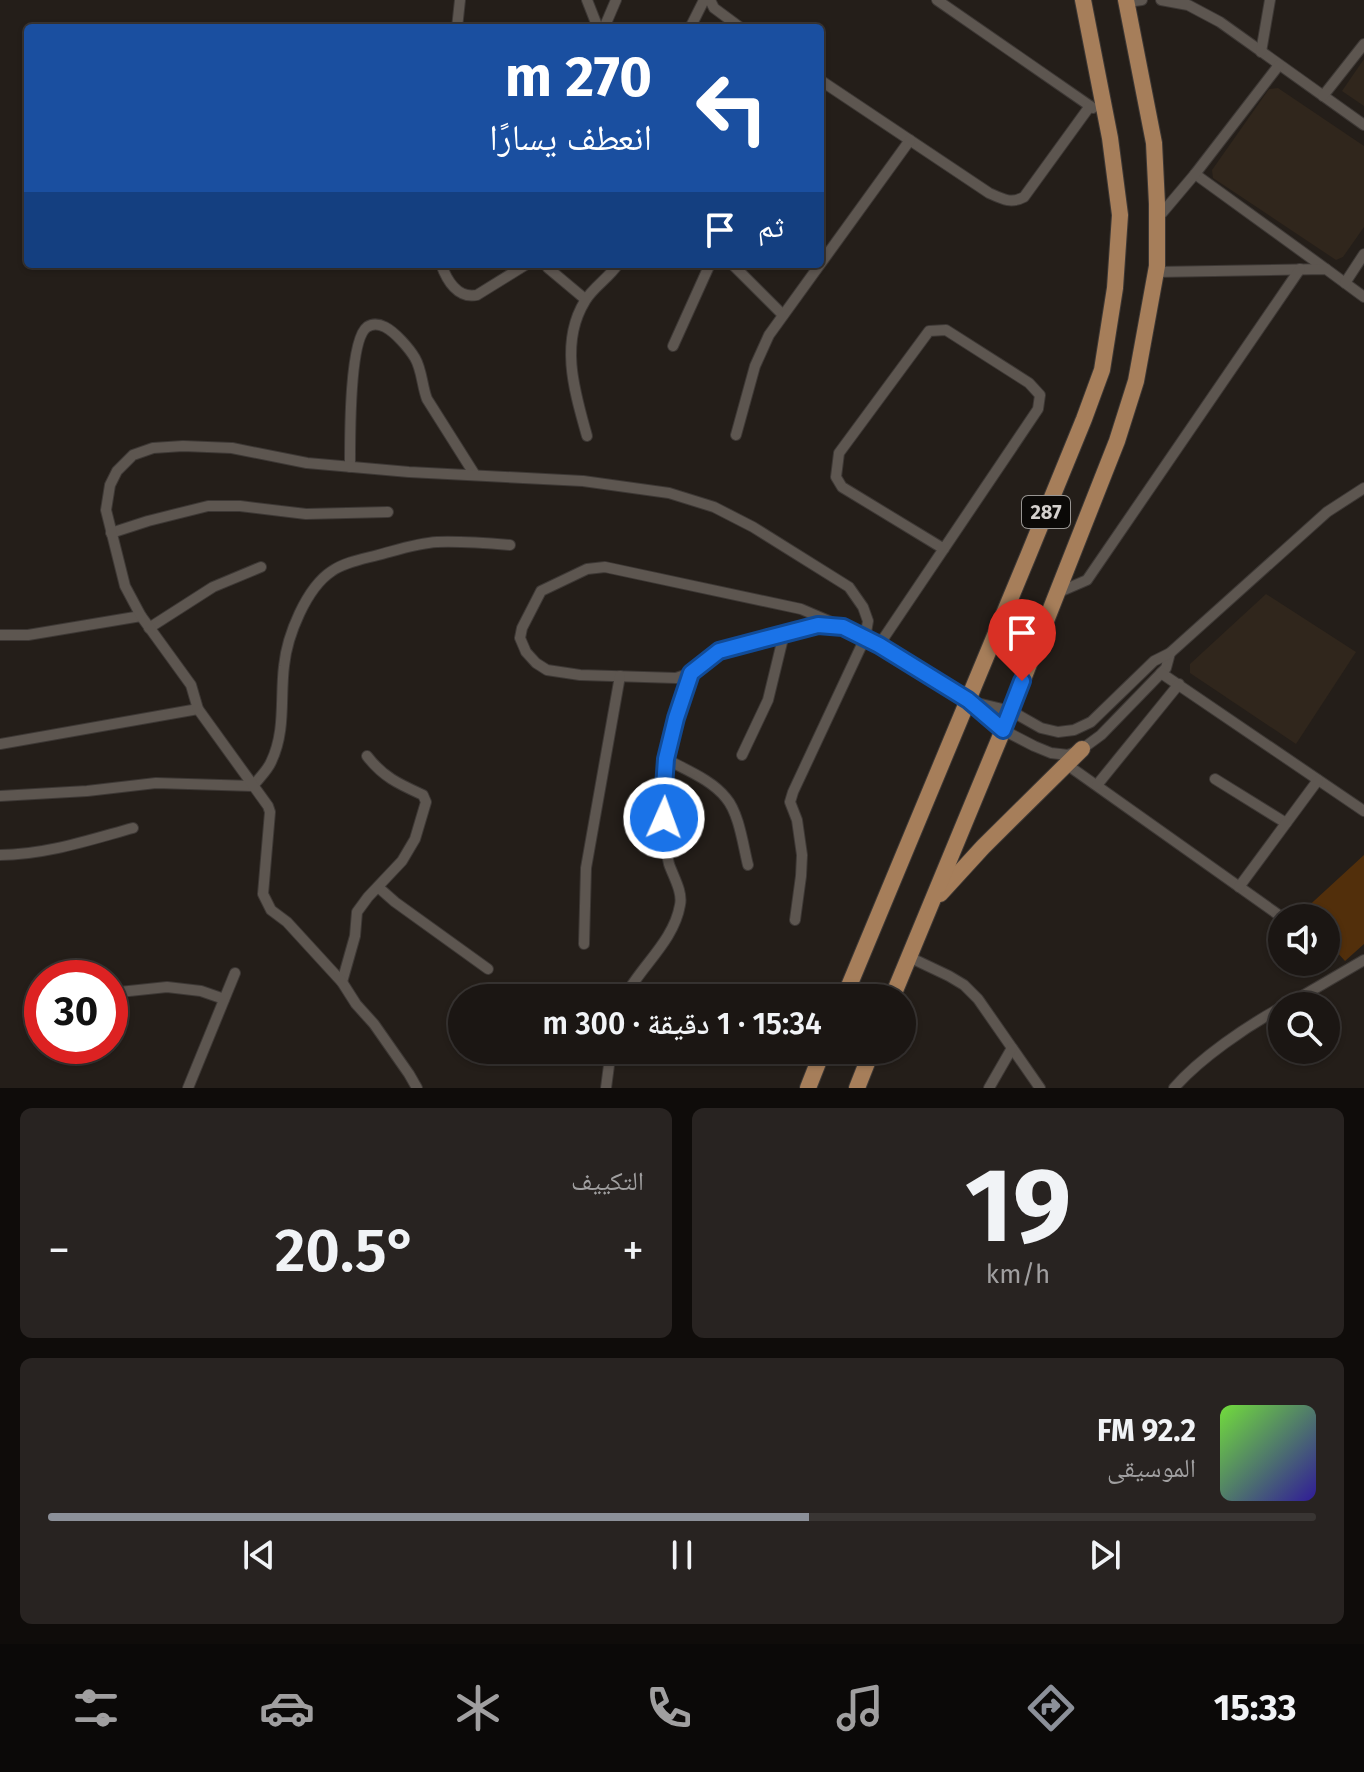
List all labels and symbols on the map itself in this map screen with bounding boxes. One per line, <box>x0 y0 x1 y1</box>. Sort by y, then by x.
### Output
road number: 287 <box>1022 496 1070 528</box>
pin <box>988 599 1056 681</box>
position arrow <box>622 776 706 860</box>
speed limit sign: 30 <box>24 960 128 1064</box>

